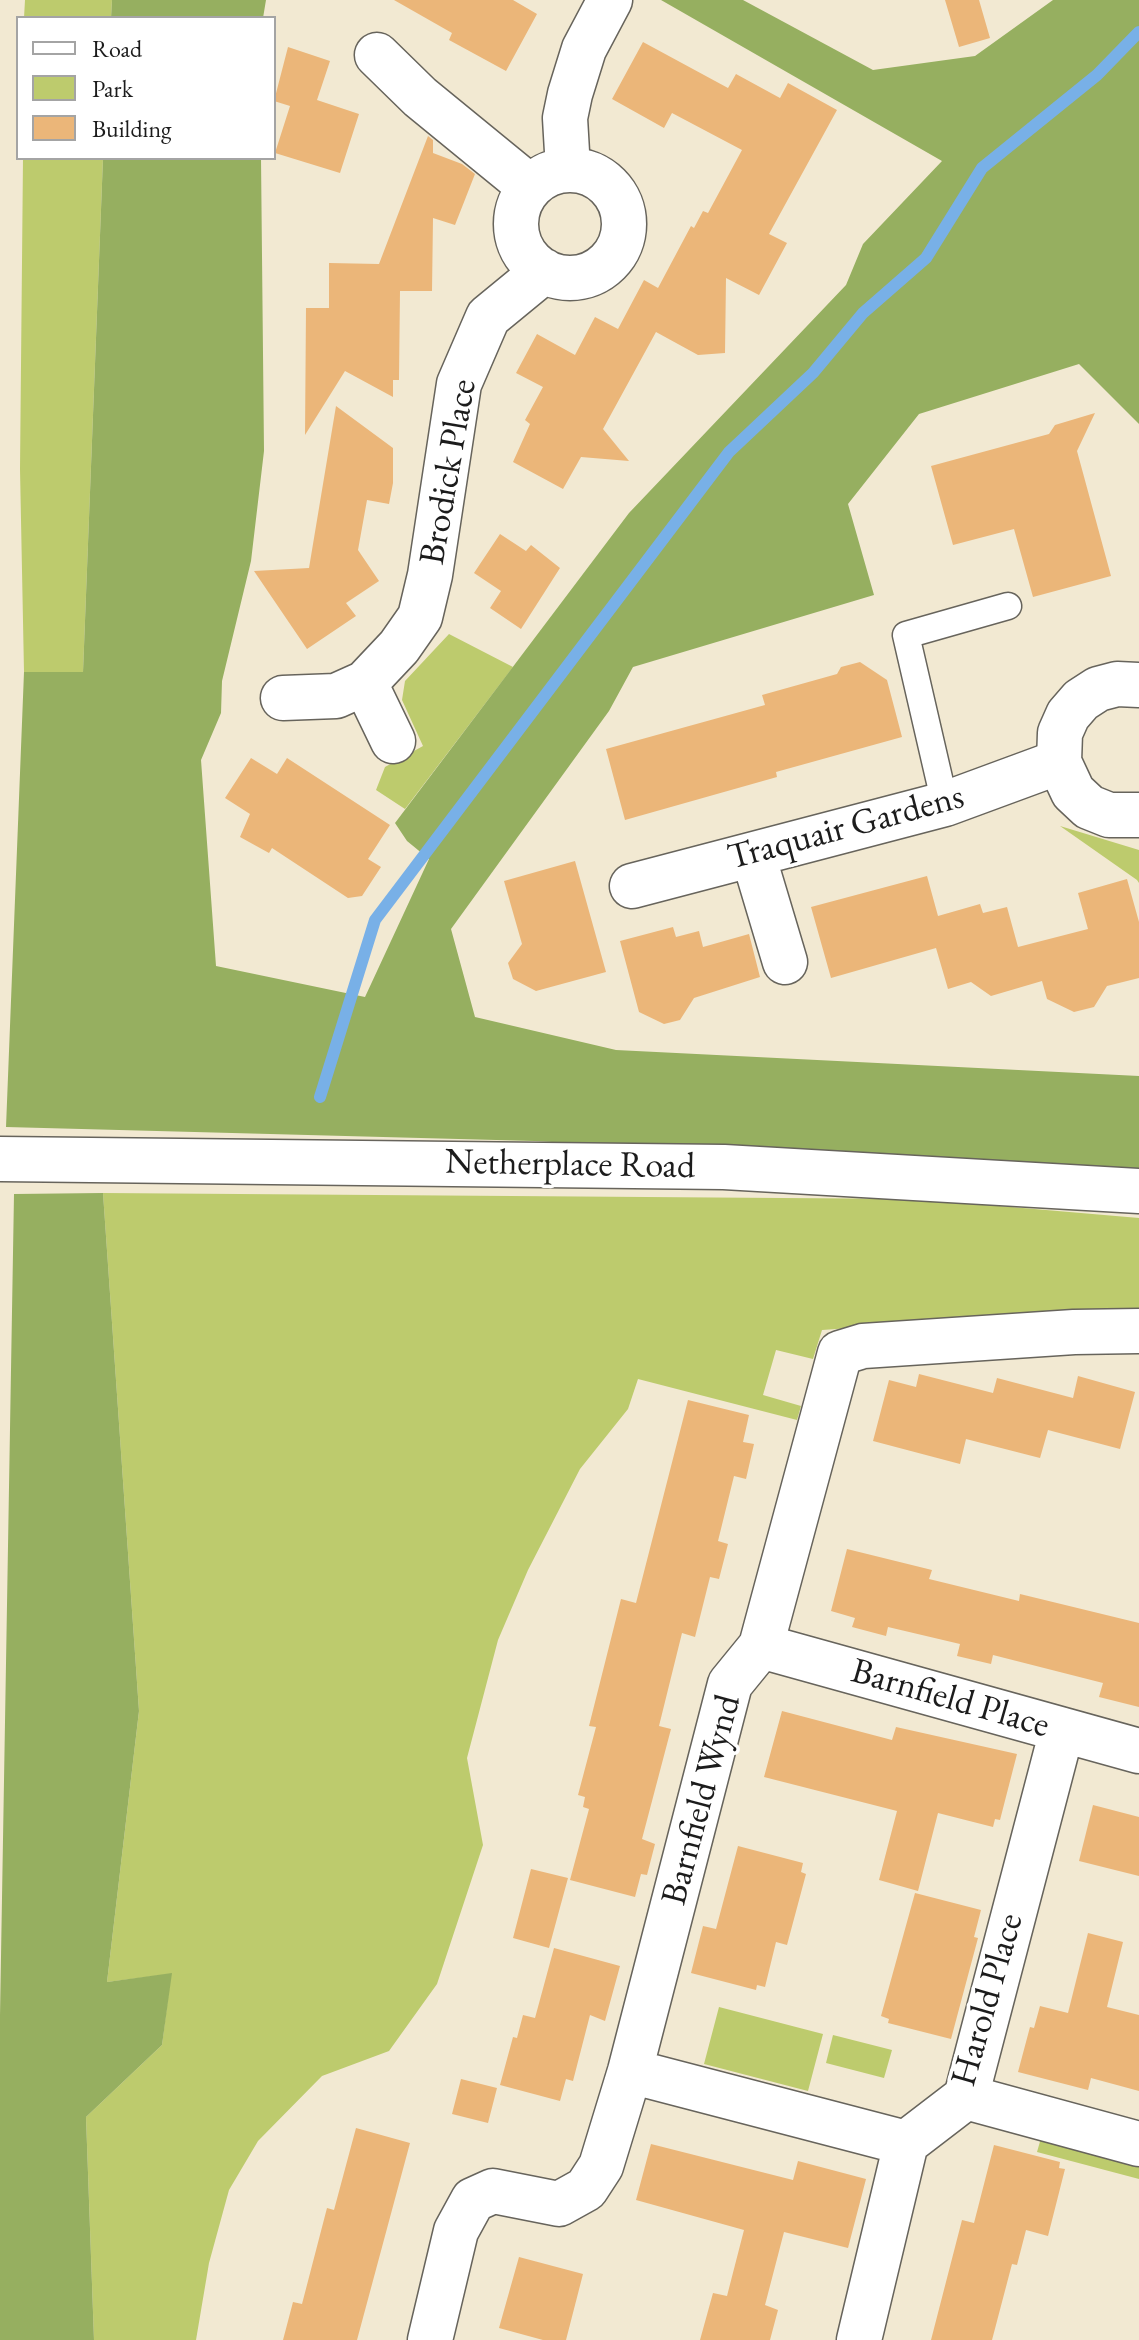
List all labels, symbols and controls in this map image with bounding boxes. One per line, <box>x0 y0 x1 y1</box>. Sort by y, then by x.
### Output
legend <box>16 16 276 160</box>
text: Road <box>92 33 142 64</box>
text: Park <box>92 73 133 104</box>
text: Building <box>92 113 172 144</box>
street label: Brodick Place <box>411 376 487 568</box>
street label: Traquair Gardens <box>723 776 969 880</box>
street label: Netherplace Road <box>445 1141 695 1189</box>
street label: Barnfield Place <box>846 1650 1054 1748</box>
street label: Barnfield Wynd <box>653 1690 751 1910</box>
street label: Harold Place <box>943 1909 1033 2091</box>

